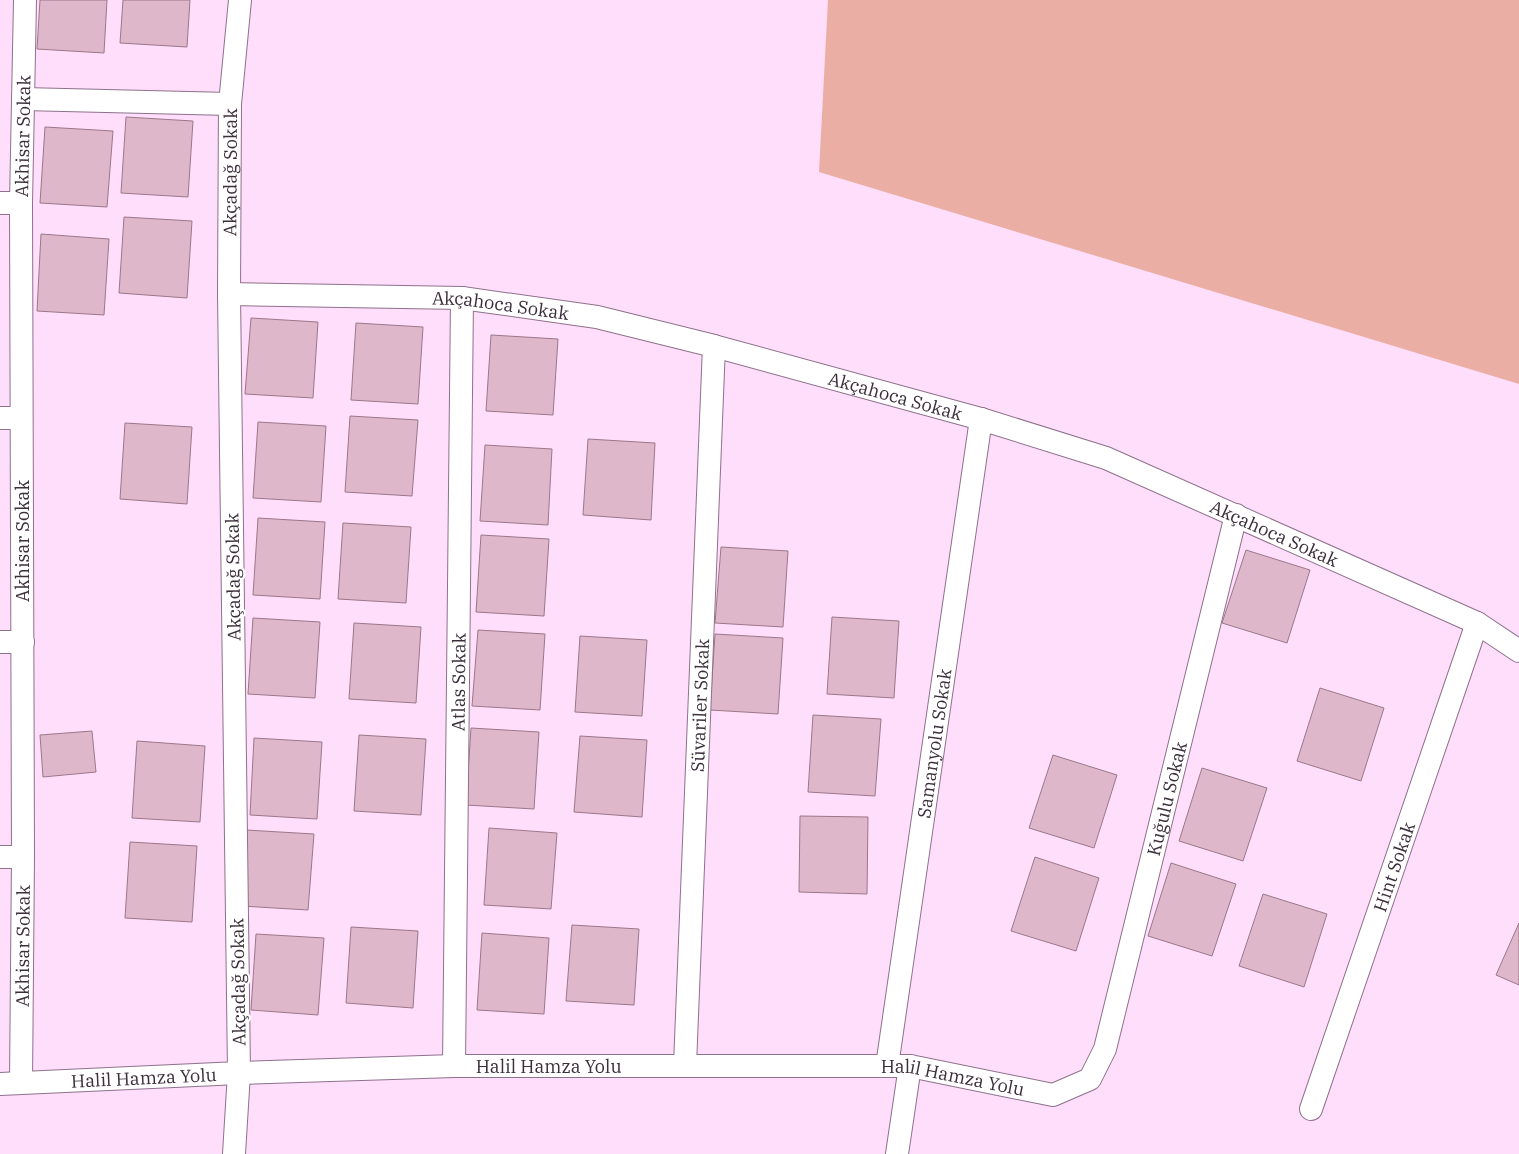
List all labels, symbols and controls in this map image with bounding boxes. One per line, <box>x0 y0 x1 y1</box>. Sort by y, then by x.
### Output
street label: Akhisar Sokak <box>10 74 35 197</box>
street label: Akçadağ Sokak <box>218 108 241 236</box>
street label: Akçahoca Sokak <box>432 286 571 324</box>
street label: Akçahoca Sokak <box>826 366 965 425</box>
street label: Akhisar Sokak <box>11 480 34 602</box>
street label: Akçahoca Sokak <box>1207 494 1343 572</box>
street label: Akçadağ Sokak <box>220 512 246 641</box>
street label: Atlas Sokak <box>446 632 470 731</box>
street label: Süvariler Sokak <box>685 638 714 772</box>
street label: Samanyolu Sokak <box>912 667 956 820</box>
street label: Kuğulu Sokak <box>1141 739 1192 858</box>
street label: Hint Sokak <box>1368 818 1420 915</box>
street label: Akhisar Sokak <box>10 884 34 1007</box>
street label: Akçadağ Sokak <box>225 917 251 1046</box>
street label: Halil Hamza Yolu <box>476 1055 622 1078</box>
street label: Halil Hamza Yolu <box>881 1055 1027 1100</box>
street label: Halil Hamza Yolu <box>70 1063 217 1092</box>

